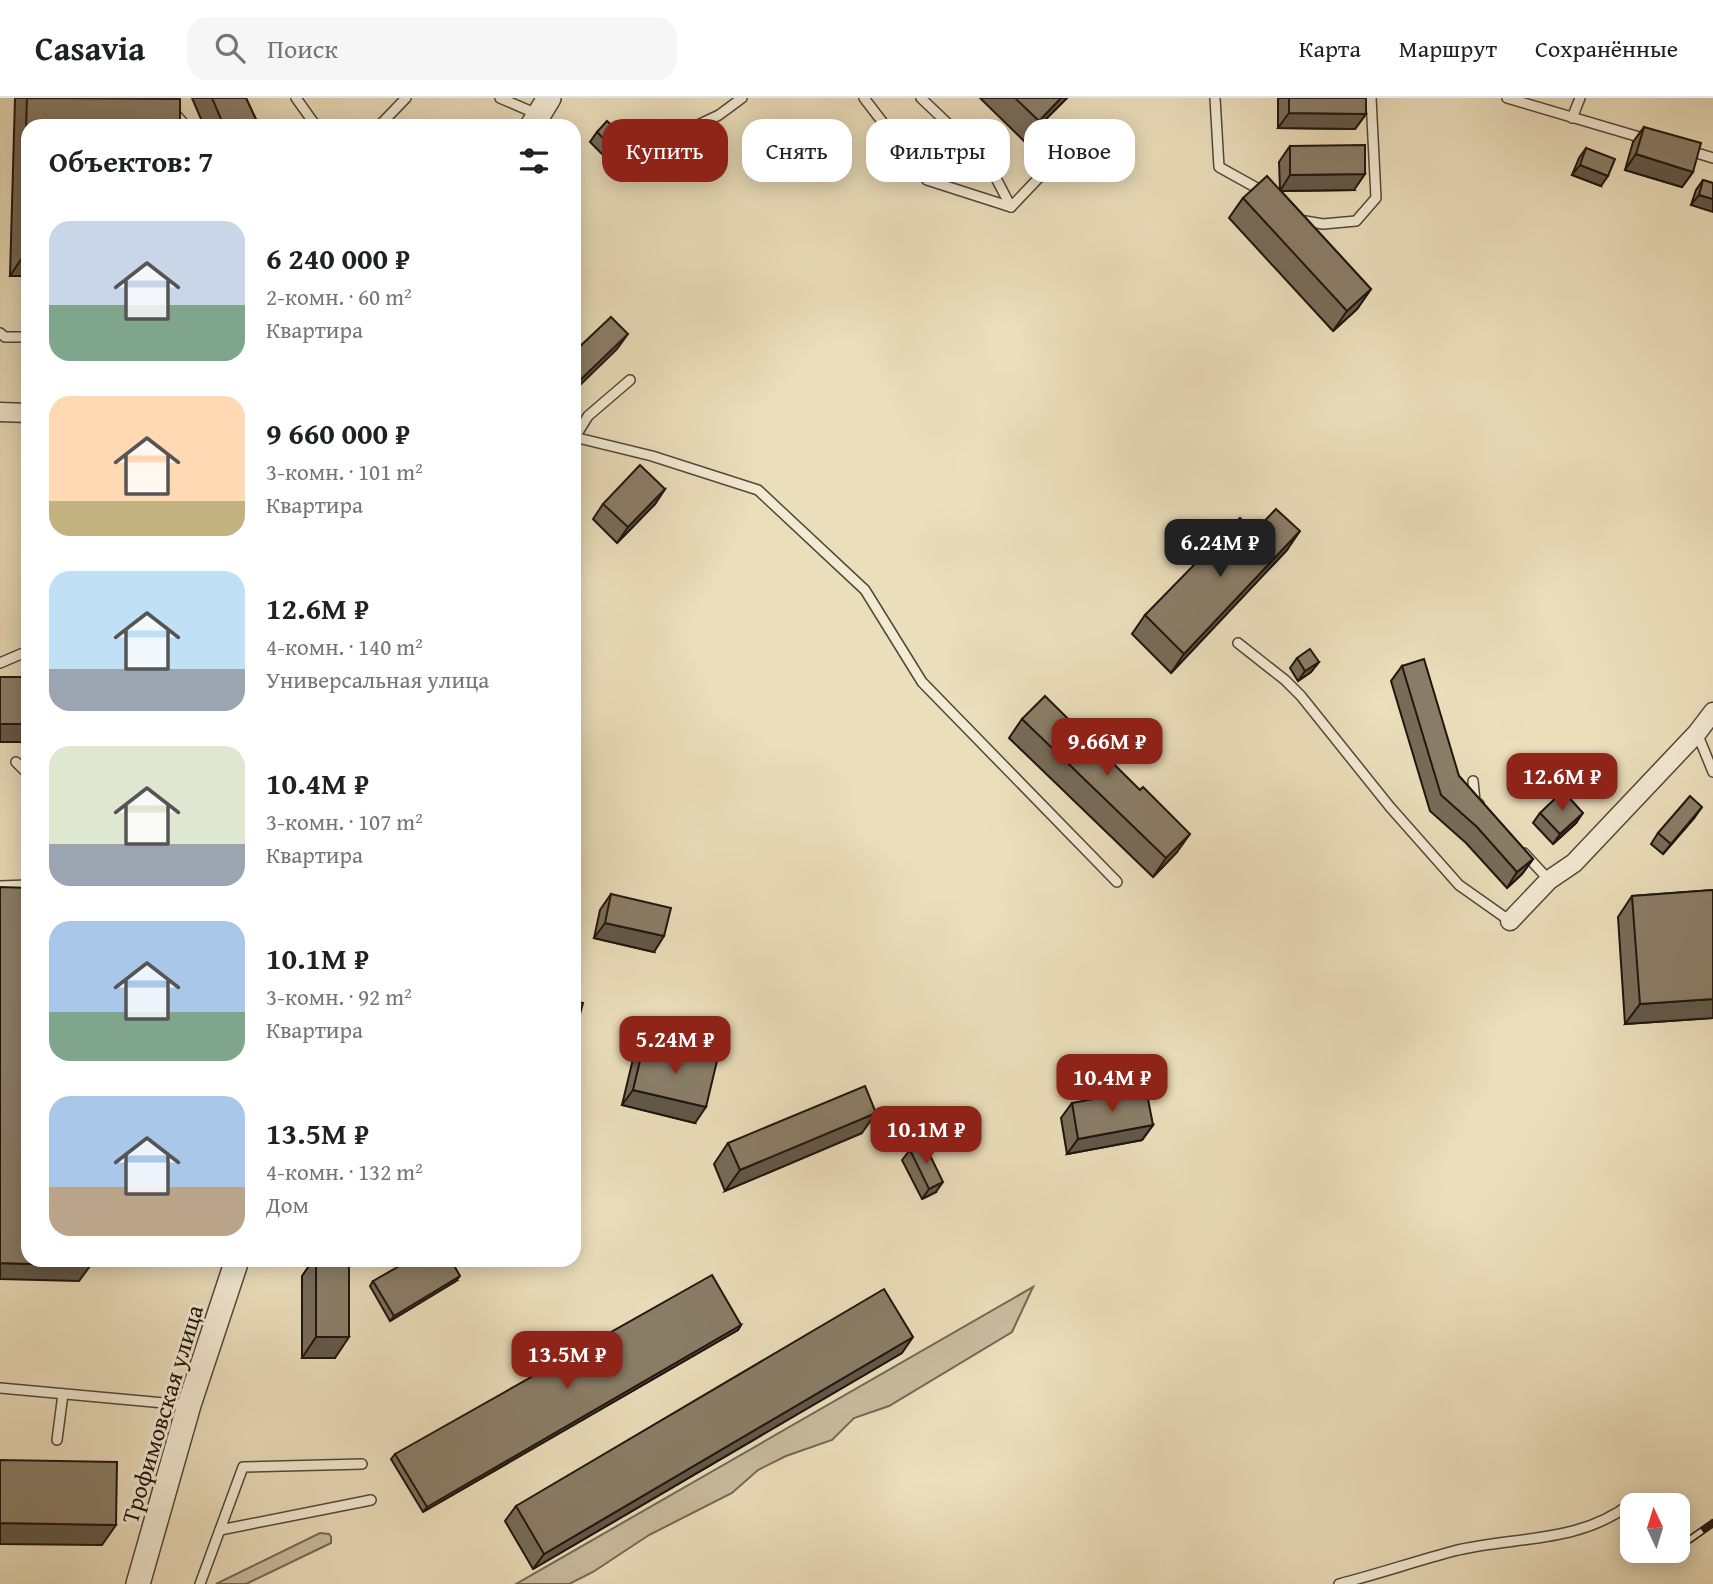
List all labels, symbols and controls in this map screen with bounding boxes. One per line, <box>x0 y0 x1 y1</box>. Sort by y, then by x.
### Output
search box <box>187 17 677 80</box>
text: Casavia <box>35 24 145 72</box>
icon: search <box>211 29 249 67</box>
text: Поиск <box>267 29 338 68</box>
text: Карта <box>1299 31 1361 66</box>
text: Маршрут <box>1399 31 1497 66</box>
text: Сохранённые <box>1535 31 1678 66</box>
chip: Купить <box>602 119 728 182</box>
chip: Снять <box>742 119 852 182</box>
chip: Фильтры <box>866 119 1010 182</box>
chip: Новое <box>1024 119 1135 182</box>
text: Объектов: 7 <box>49 139 213 183</box>
icon: filters <box>515 142 553 180</box>
text: 6 240 000 ₽ <box>266 236 410 280</box>
icon: home <box>105 249 189 333</box>
text: 2-комн. · 60 m² <box>266 280 412 313</box>
text: Квартира <box>266 313 363 346</box>
text: 9 660 000 ₽ <box>266 411 410 455</box>
icon: home <box>105 424 189 508</box>
text: 3-комн. · 101 m² <box>266 455 423 488</box>
text: Квартира <box>266 488 363 521</box>
pin: 6.24M ₽ <box>1155 519 1285 579</box>
text: 6.24M ₽ <box>1180 525 1260 558</box>
text: 12.6M ₽ <box>266 586 369 630</box>
icon: home <box>105 599 189 683</box>
text: 4-комн. · 140 m² <box>266 630 423 663</box>
text: Универсальная улица <box>266 663 489 696</box>
pin: 9.66M ₽ <box>1042 718 1172 778</box>
text: 9.66M ₽ <box>1067 724 1147 757</box>
pin: 12.6M ₽ <box>1497 754 1627 813</box>
text: 12.6M ₽ <box>1522 759 1602 792</box>
text: 10.4M ₽ <box>266 761 369 805</box>
icon: home <box>105 774 189 858</box>
text: 3-комн. · 107 m² <box>266 805 423 838</box>
text: Квартира <box>266 838 363 871</box>
text: 10.1M ₽ <box>266 936 369 980</box>
icon: home <box>105 949 189 1033</box>
text: 3-комн. · 92 m² <box>266 980 412 1013</box>
text: Квартира <box>266 1013 363 1046</box>
pin: 5.24M ₽ <box>610 1016 740 1076</box>
text: 5.24M ₽ <box>635 1022 715 1055</box>
pin: 10.4M ₽ <box>1047 1054 1177 1114</box>
text: 10.4M ₽ <box>1072 1060 1152 1093</box>
pin: 10.1M ₽ <box>861 1107 991 1166</box>
text: 13.5M ₽ <box>266 1111 369 1155</box>
text: 10.1M ₽ <box>886 1112 966 1145</box>
icon: home <box>105 1124 189 1208</box>
text: 4-комн. · 132 m² <box>266 1155 423 1188</box>
text: Дом <box>266 1188 309 1221</box>
street label: Трофимовская улица <box>112 1300 212 1528</box>
pin: 13.5M ₽ <box>502 1332 632 1391</box>
text: 13.5M ₽ <box>527 1337 607 1370</box>
north arrow <box>1620 1493 1690 1563</box>
map controls <box>1620 1493 1690 1563</box>

